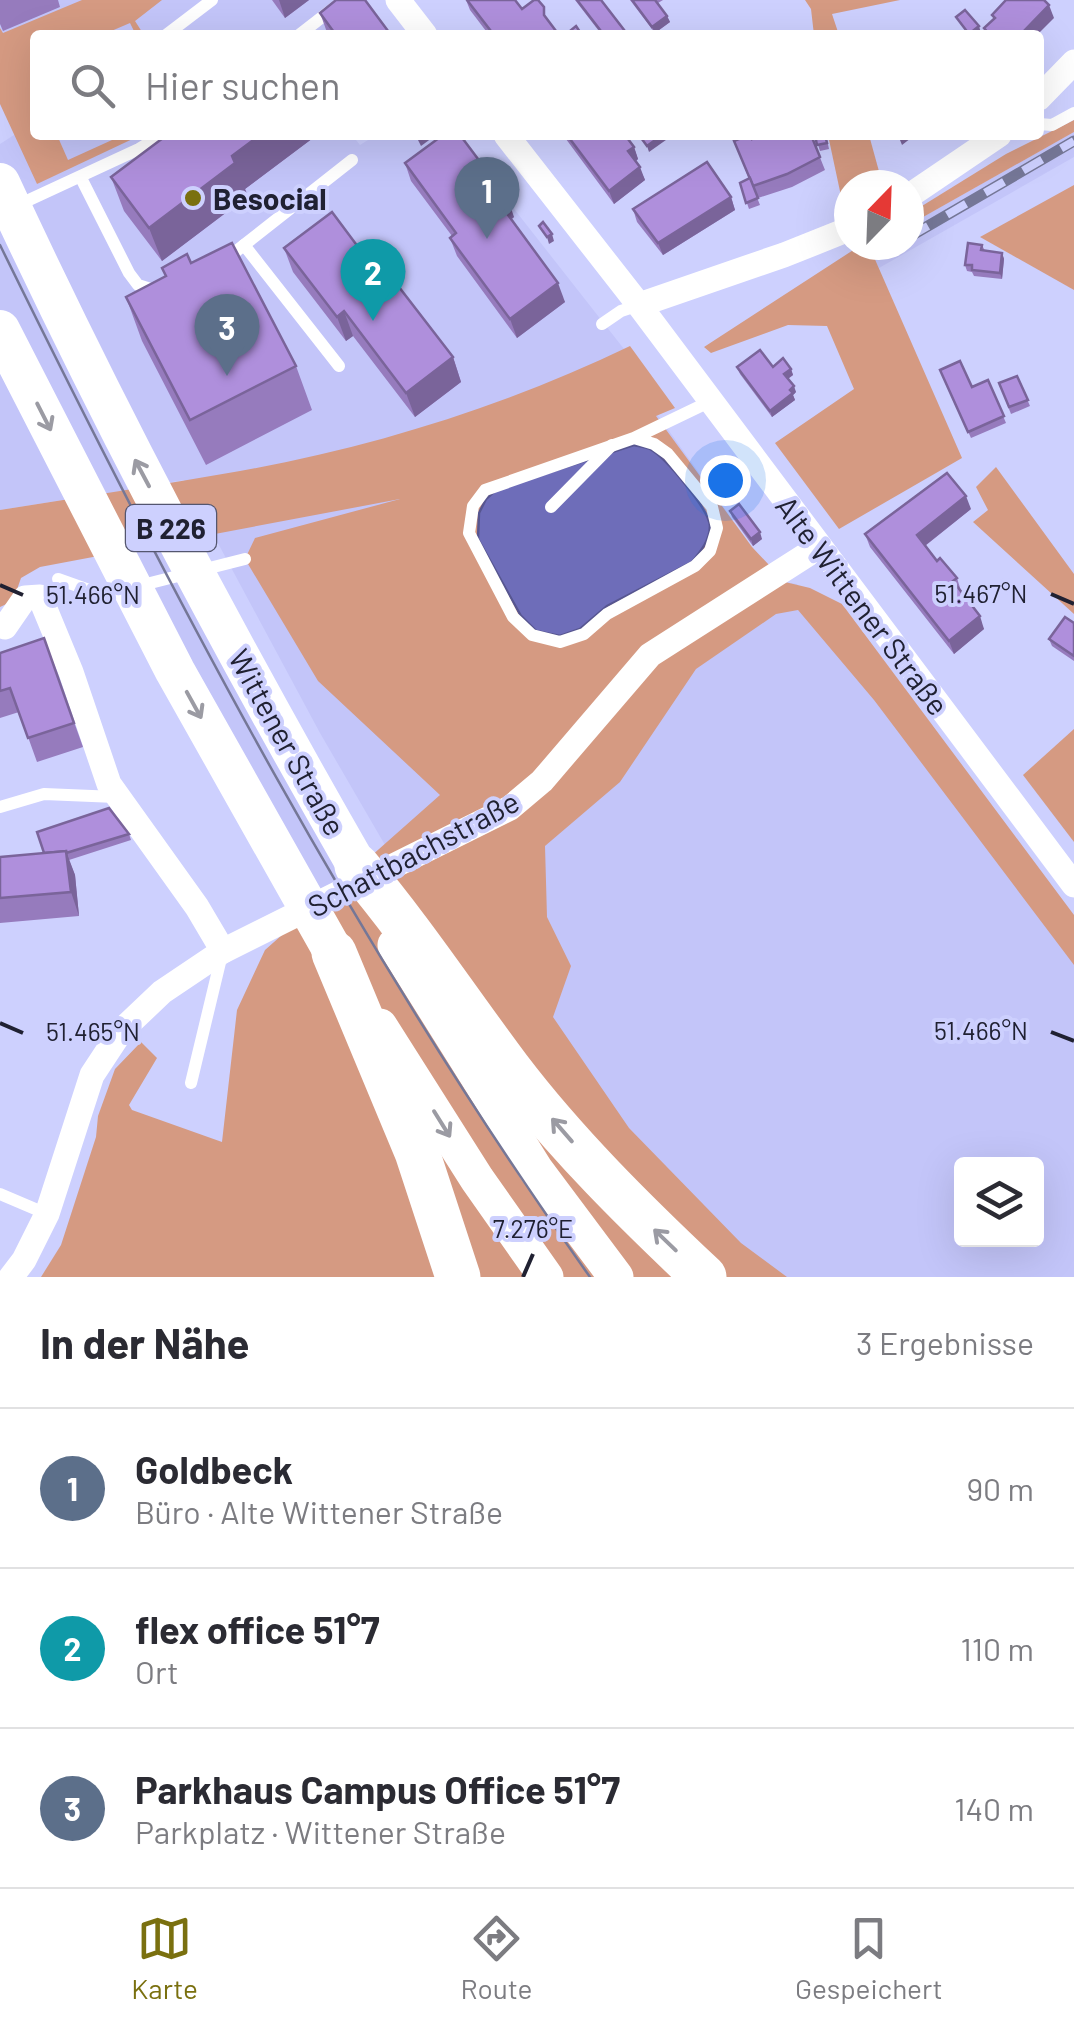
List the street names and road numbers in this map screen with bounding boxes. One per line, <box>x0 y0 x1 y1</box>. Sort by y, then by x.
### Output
street label: Alte Wittener Straße <box>769 488 957 722</box>
road number: B 226 <box>126 505 216 551</box>
street label: Wittener Straße <box>222 642 354 842</box>
street label: Schattbachstraße <box>301 782 525 924</box>

